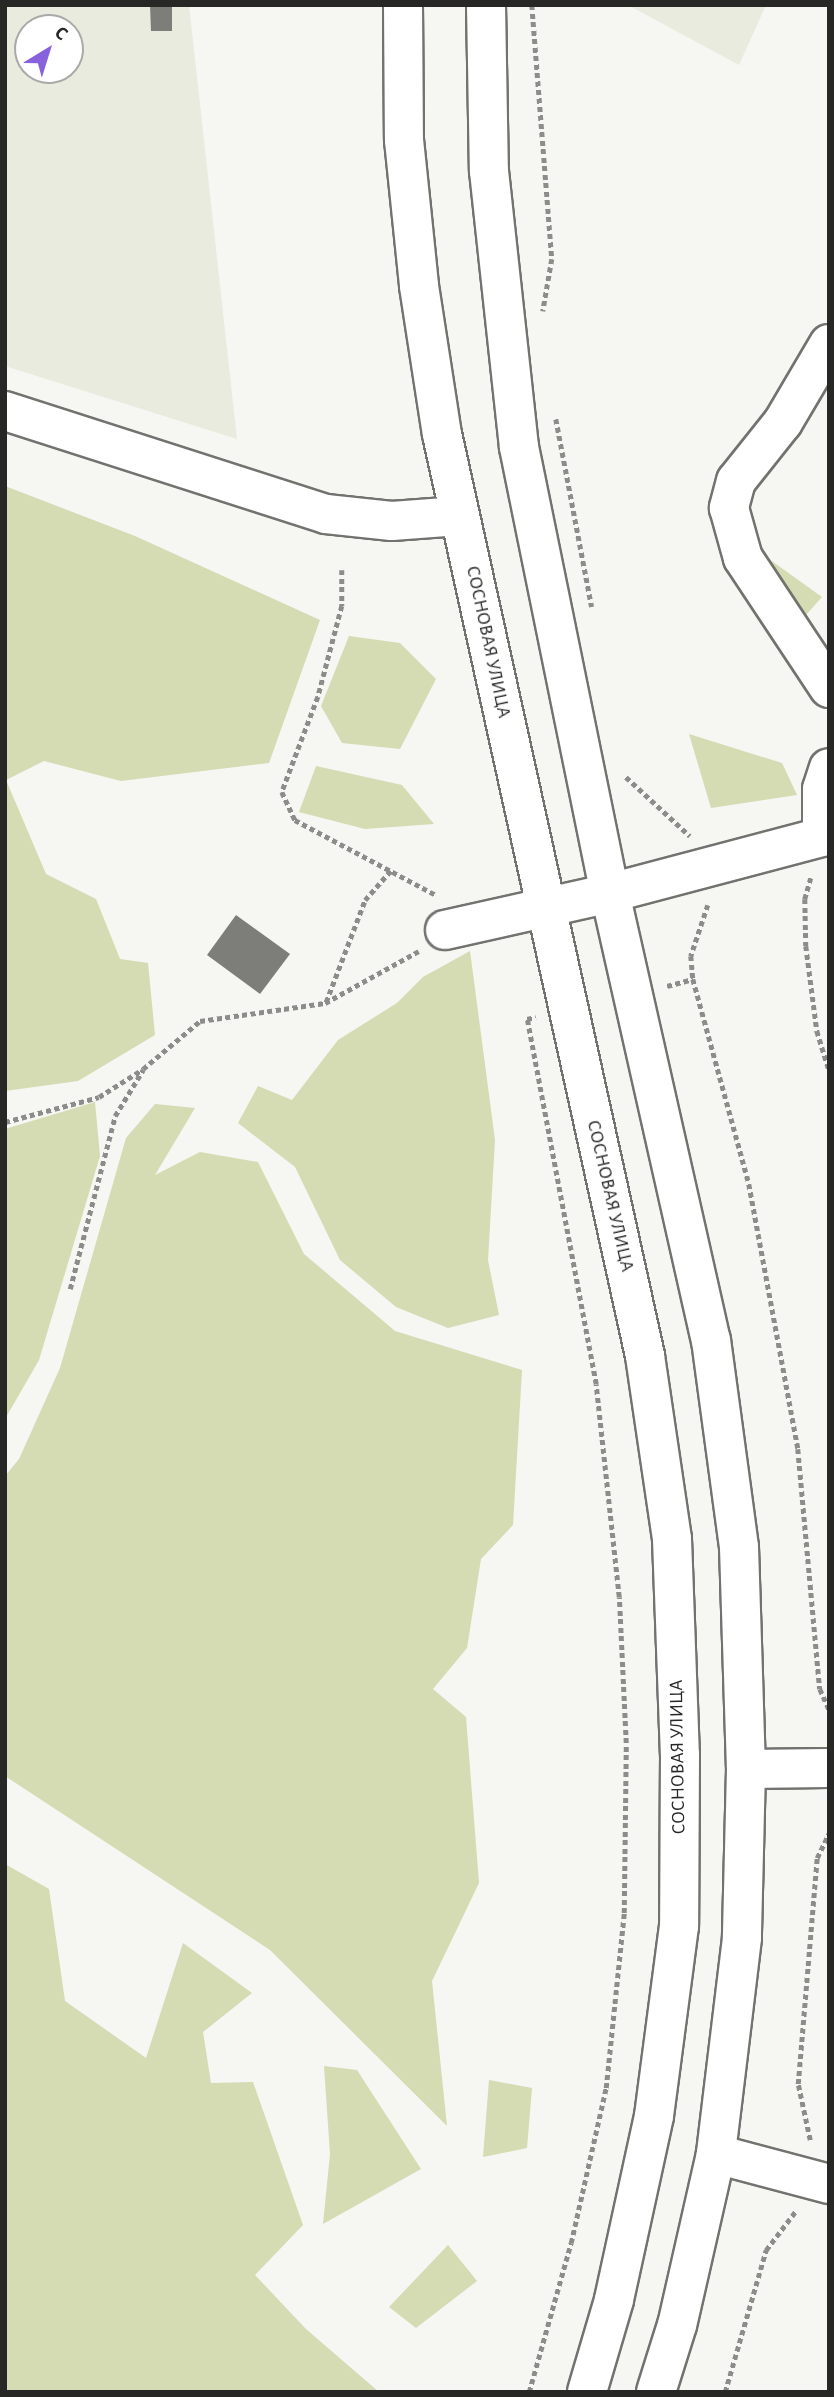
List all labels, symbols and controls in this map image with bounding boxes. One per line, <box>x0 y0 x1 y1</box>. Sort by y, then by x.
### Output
north arrow <box>14 14 84 84</box>
text: С <box>51 23 71 44</box>
street label: СОСНОВАЯ УЛИЦА <box>461 564 515 720</box>
street label: СОСНОВАЯ УЛИЦА <box>581 1118 639 1274</box>
street label: СОСНОВАЯ УЛИЦА <box>665 1679 691 1835</box>

